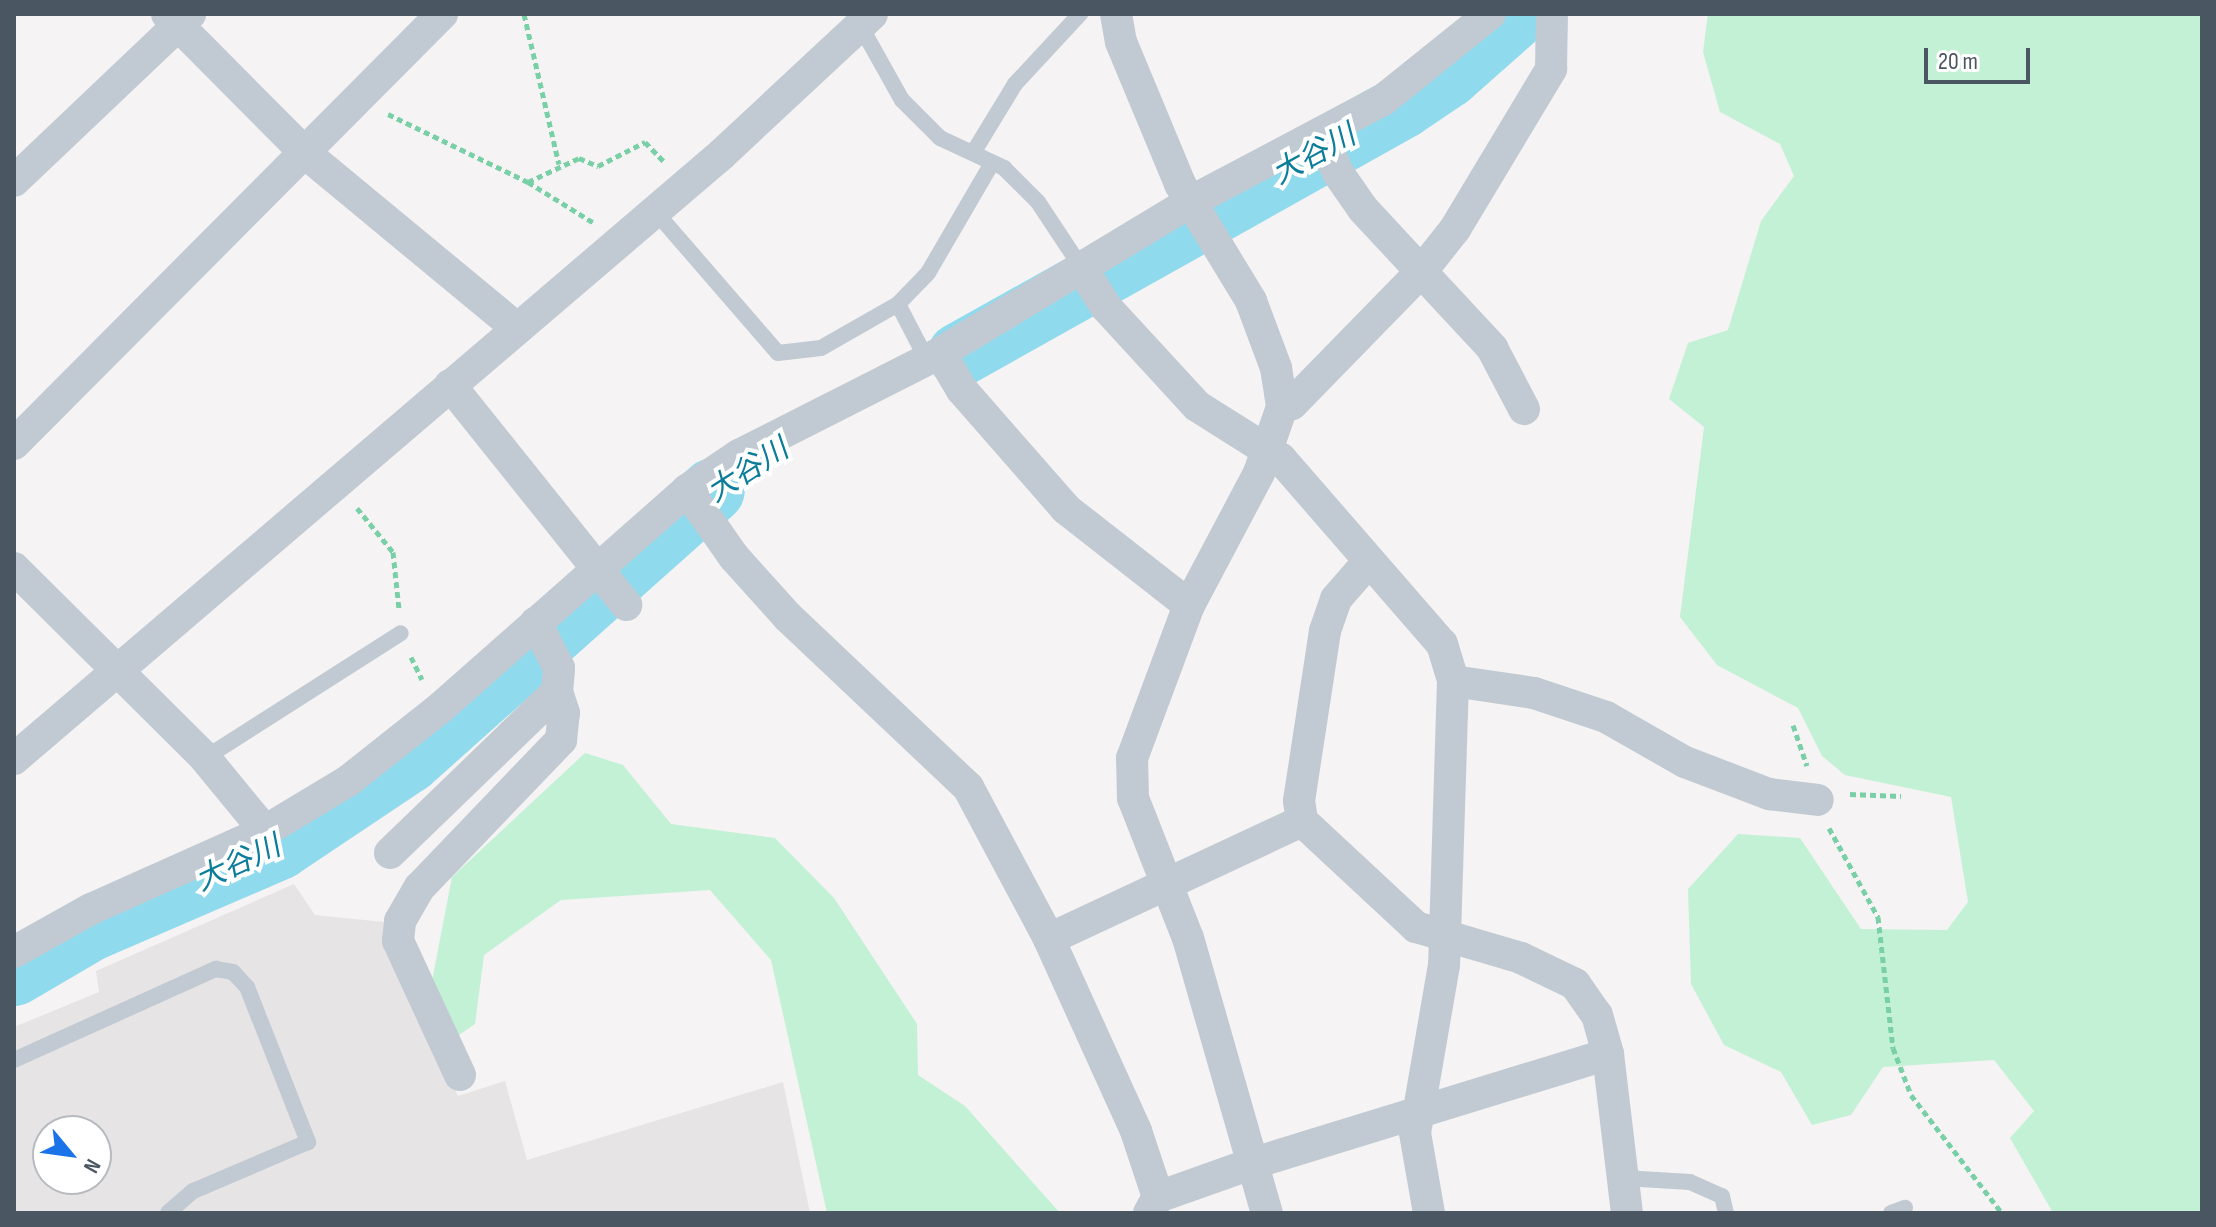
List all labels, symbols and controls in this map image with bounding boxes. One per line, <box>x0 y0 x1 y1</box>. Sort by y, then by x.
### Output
scale bar <box>1928 32 2034 82</box>
text: 20 m <box>1938 47 1978 76</box>
water label: 大谷川 <box>1266 117 1362 193</box>
water label: 大谷川 <box>700 431 796 511</box>
water label: 大谷川 <box>190 829 286 899</box>
north arrow <box>32 1115 112 1195</box>
text: N <box>77 1154 106 1178</box>

